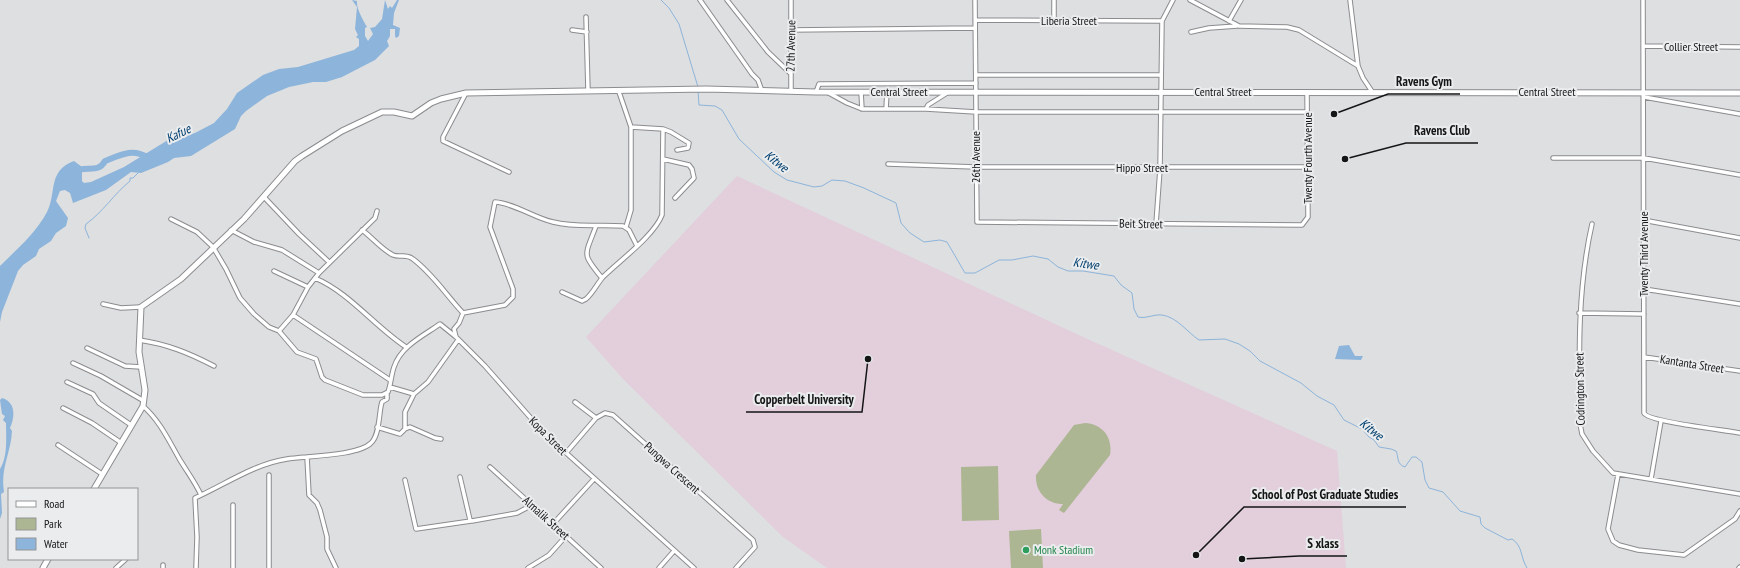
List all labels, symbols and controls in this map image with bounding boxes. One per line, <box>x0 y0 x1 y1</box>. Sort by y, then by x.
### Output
street label: Liberia Street <box>1041 13 1098 28</box>
street label: 27th Avenue <box>783 20 798 72</box>
street label: Collier Street <box>1664 39 1719 54</box>
callout: Ravens Gym <box>1388 69 1460 94</box>
text: Ravens Gym <box>1396 73 1452 90</box>
street label: Central Street <box>871 84 928 99</box>
street label: Central Street <box>1195 84 1252 99</box>
street label: Central Street <box>1519 84 1576 99</box>
street label: Twenty Fourth Avenue <box>1300 112 1315 204</box>
callout: Ravens Club <box>1406 118 1478 143</box>
water label: Kafue <box>163 119 195 147</box>
text: Ravens Club <box>1414 122 1470 139</box>
street label: 26th Avenue <box>968 131 983 183</box>
water label: Kitwe <box>761 147 793 177</box>
street label: Hippo Street <box>1116 160 1169 175</box>
street label: Twenty Third Avenue <box>1636 211 1651 297</box>
street label: Beit Street <box>1119 216 1164 231</box>
water label: Kitwe <box>1072 253 1101 274</box>
street label: Kantanta Street <box>1659 351 1726 376</box>
street label: Codrington Street <box>1571 352 1588 426</box>
callout: Copperbelt University <box>746 387 862 412</box>
text: Copperbelt University <box>754 391 854 408</box>
street label: Kopa Street <box>526 413 571 458</box>
water label: Kitwe <box>1356 415 1388 445</box>
street label: Pungwa Crescent <box>641 438 704 497</box>
callout: School of Post Graduate Studies <box>1244 482 1406 507</box>
text: School of Post Graduate Studies <box>1252 486 1399 503</box>
legend <box>8 488 138 560</box>
street label: Almalik Street <box>520 493 574 543</box>
text: Road <box>44 496 64 511</box>
text: Park <box>44 516 62 531</box>
callout: S xlass <box>1299 531 1347 556</box>
text: S xlass <box>1307 535 1339 552</box>
text: Water <box>44 536 69 551</box>
place label: Monk Stadium <box>1034 542 1093 557</box>
marker: Monk Stadium <box>1021 545 1031 555</box>

